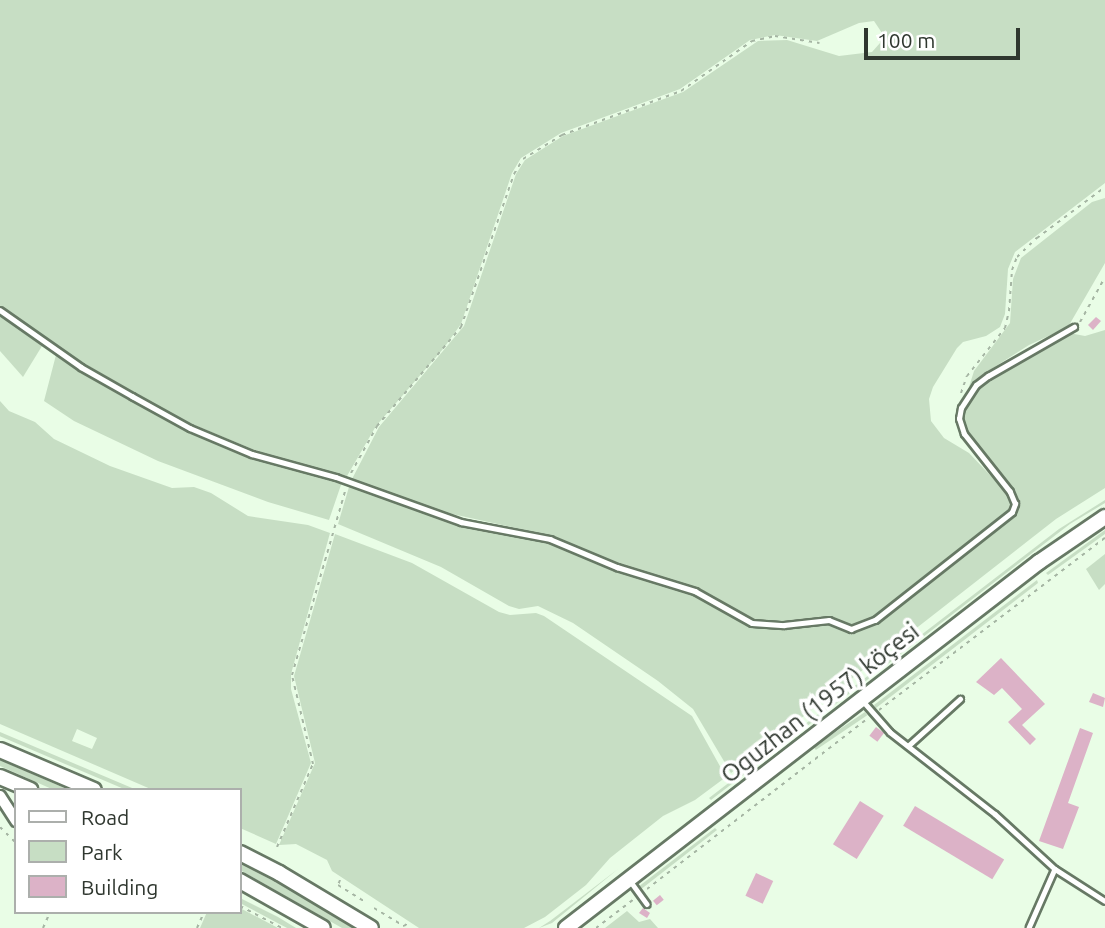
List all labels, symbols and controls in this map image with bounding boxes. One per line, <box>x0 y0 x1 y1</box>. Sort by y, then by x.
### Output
scale bar <box>867 14 1023 58</box>
text: 100 m <box>877 28 935 52</box>
street label: Oguzhan (1957) köçesi <box>715 617 925 789</box>
legend <box>14 788 242 914</box>
text: Road <box>81 805 129 829</box>
text: Park <box>81 840 123 864</box>
text: Building <box>81 875 158 899</box>

